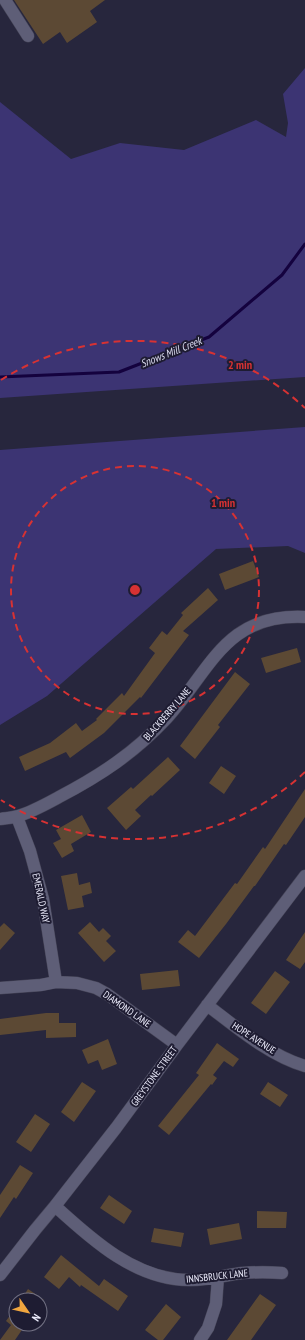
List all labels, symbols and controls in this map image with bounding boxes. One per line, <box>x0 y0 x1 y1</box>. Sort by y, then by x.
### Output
water label: Snows Mill Creek <box>138 333 205 371</box>
text: 2 min <box>228 357 252 372</box>
text: 1 min <box>211 495 235 510</box>
centre of rings <box>128 583 142 597</box>
street label: BLACKBERRY LANE <box>140 685 194 743</box>
street label: EMERALD WAY <box>29 872 53 925</box>
street label: DIAMOND LANE <box>101 988 153 1030</box>
street label: HOPE AVENUE <box>230 1019 278 1057</box>
street label: GREYSTONE STREET <box>128 1043 180 1108</box>
street label: INNSBRUCK LANE <box>185 1266 249 1286</box>
north arrow <box>8 1292 48 1332</box>
text: N <box>29 1311 44 1324</box>

